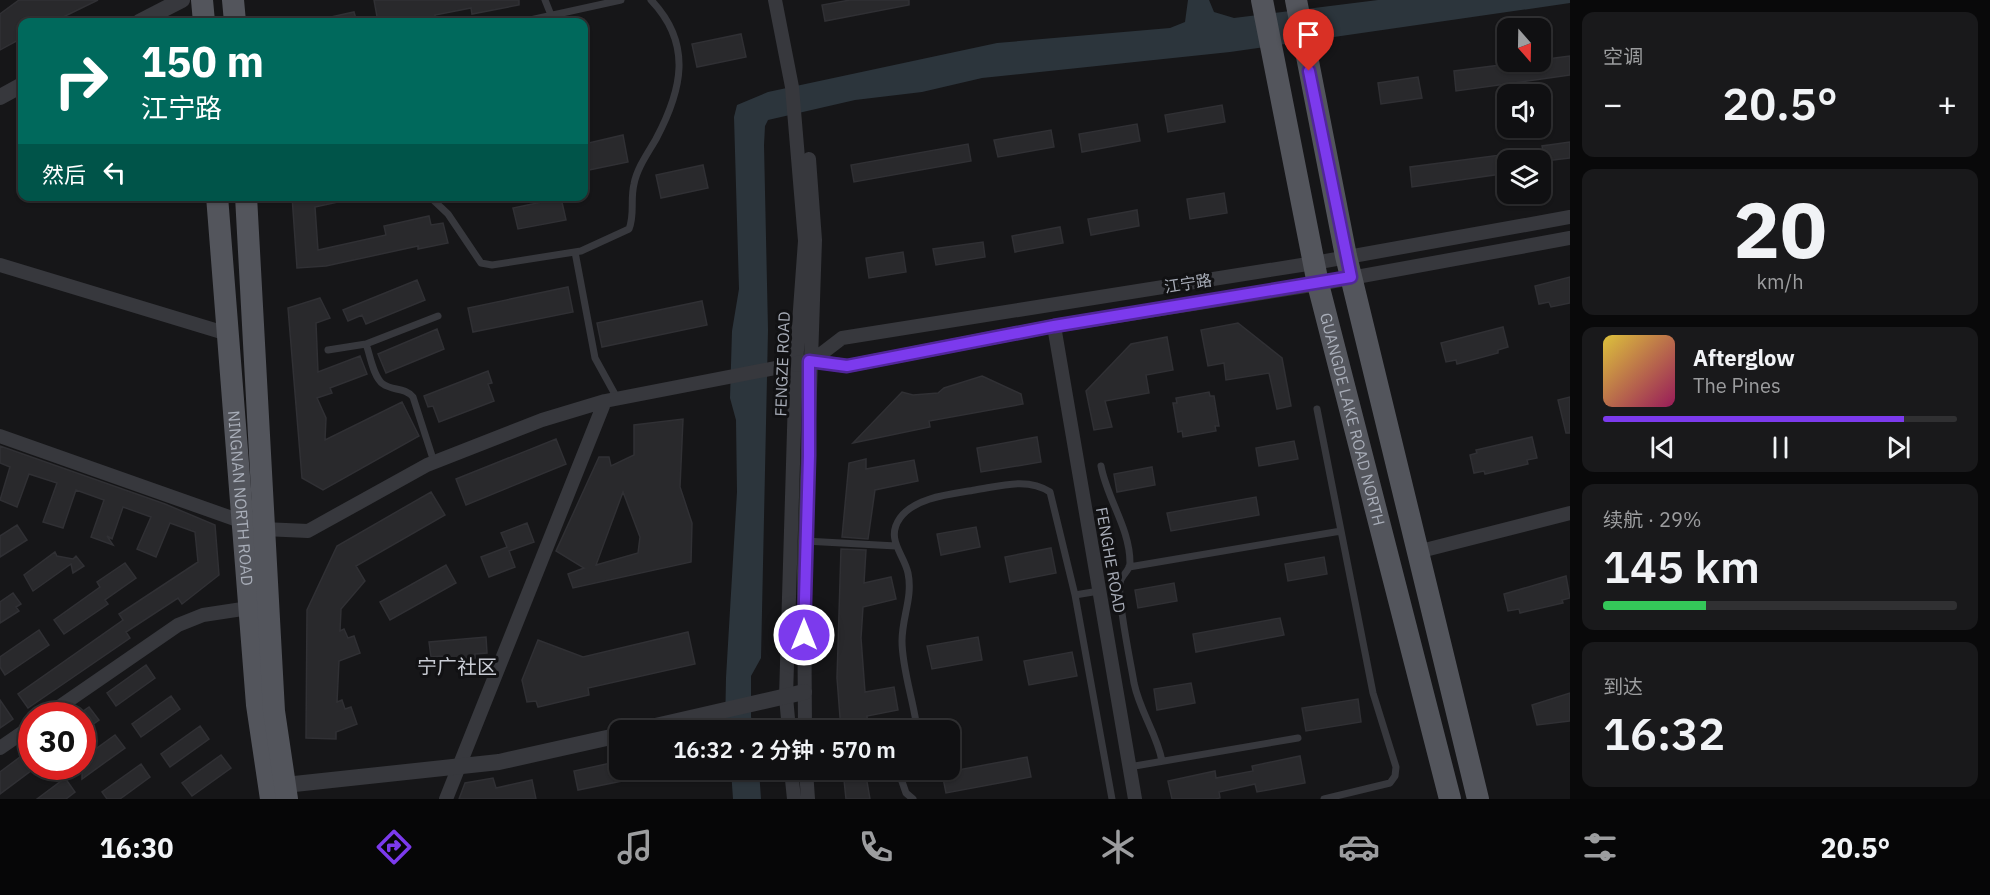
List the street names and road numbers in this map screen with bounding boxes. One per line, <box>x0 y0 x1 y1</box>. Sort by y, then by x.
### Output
street label: 江宁路 <box>1163 269 1213 297</box>
street label: FENGZE ROAD <box>770 311 794 417</box>
street label: GUANGDE LAKE ROAD NORTH <box>1316 311 1390 528</box>
street label: NINGNAN NORTH ROAD <box>224 410 258 586</box>
street label: FENGHE ROAD <box>1092 505 1130 615</box>

